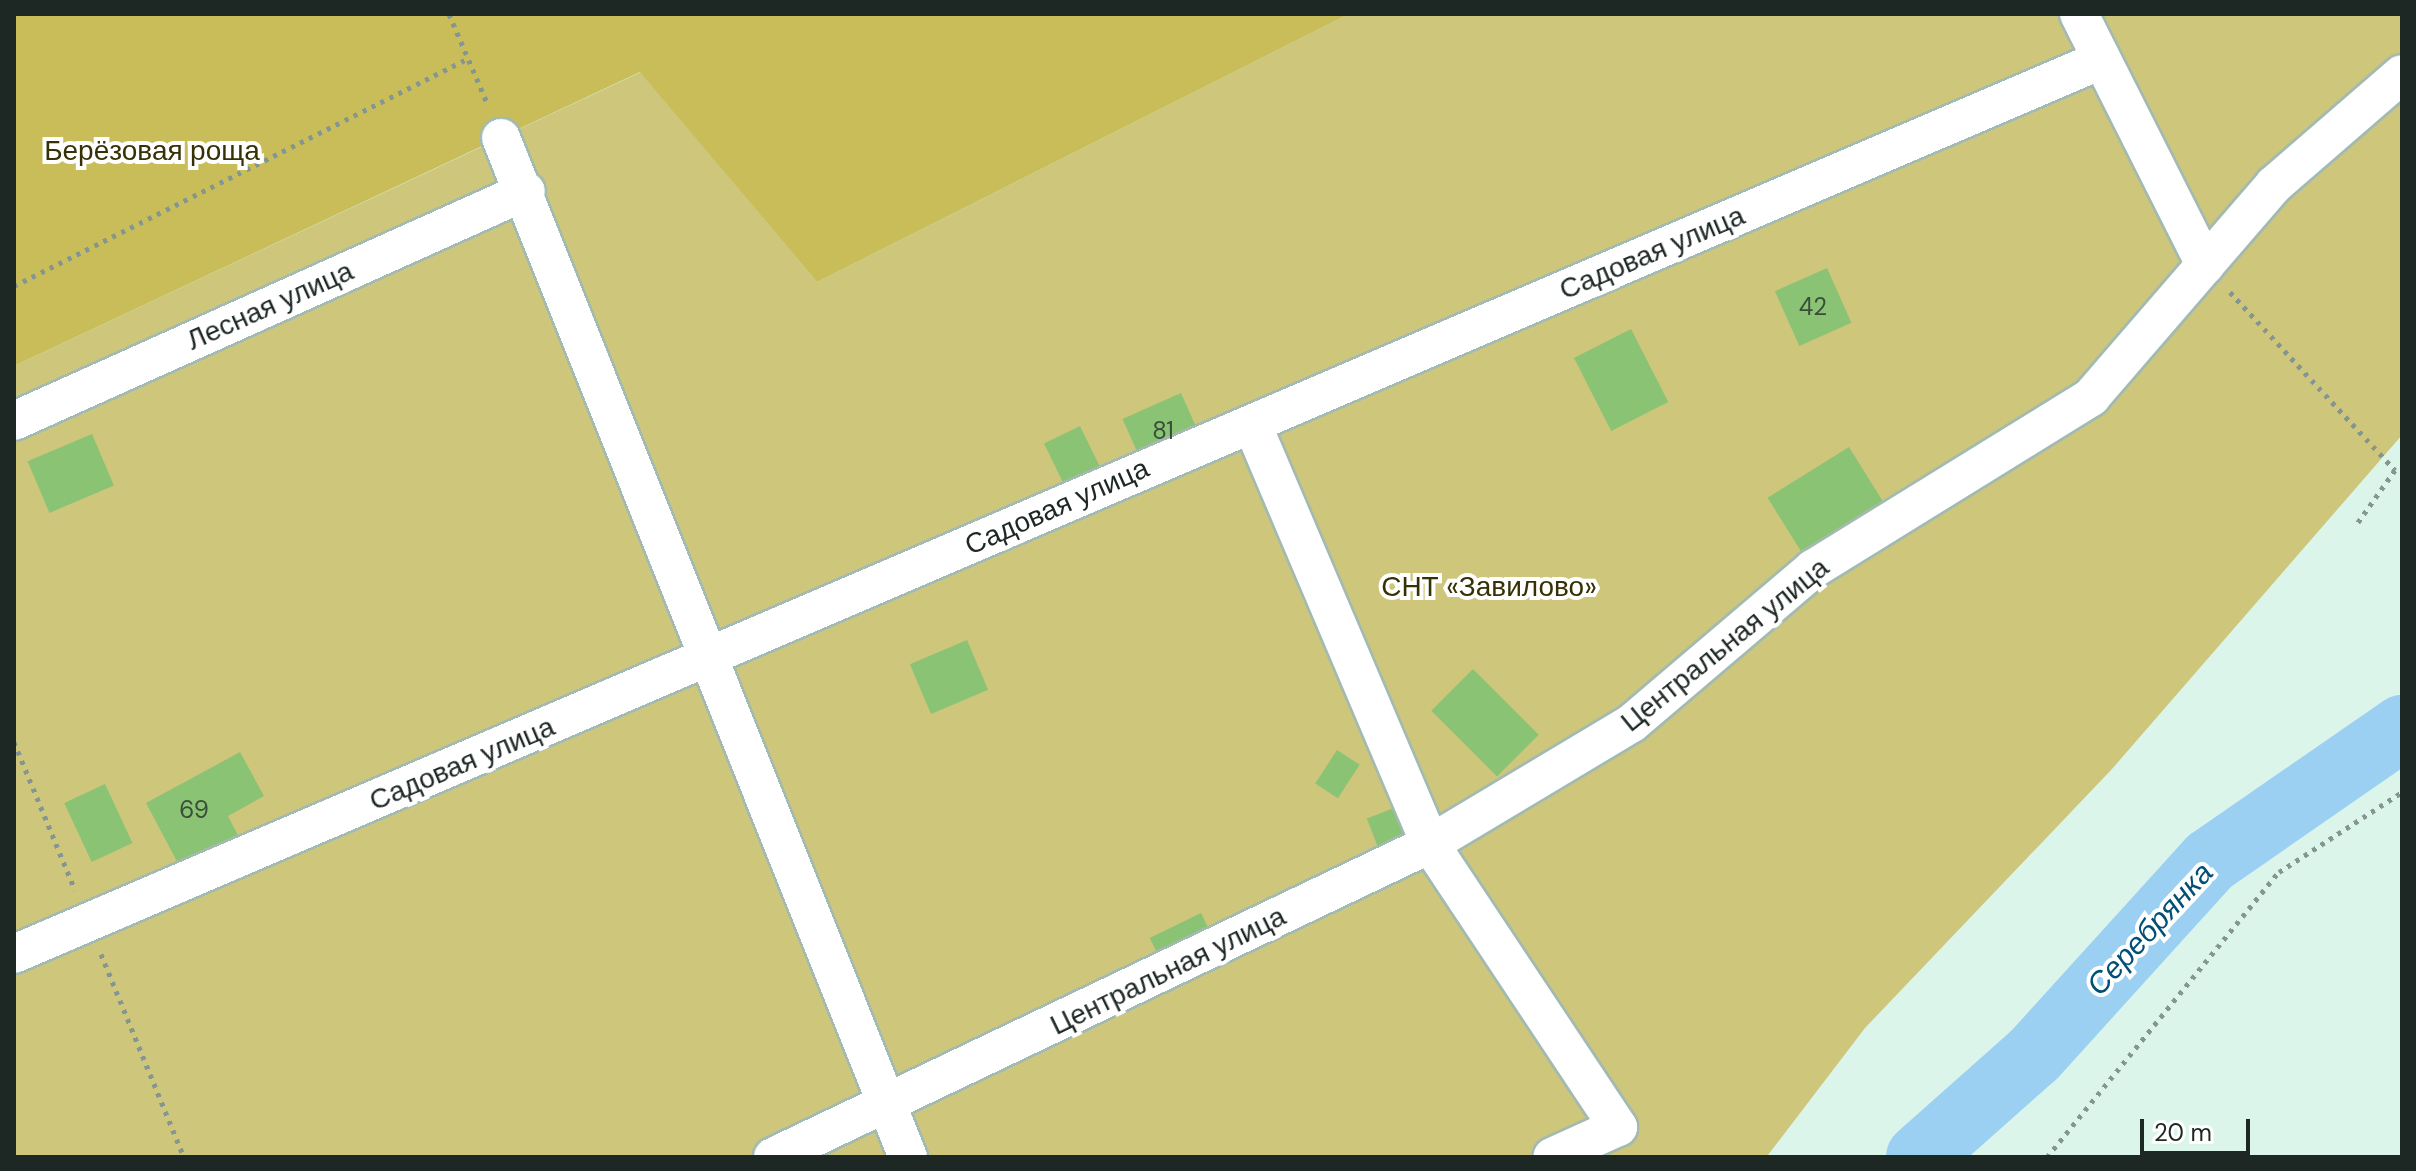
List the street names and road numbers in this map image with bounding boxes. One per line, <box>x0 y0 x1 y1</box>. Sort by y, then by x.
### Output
street label: Садовая улица <box>1554 199 1750 307</box>
street label: Лесная улица <box>182 254 358 358</box>
street label: Садовая улица <box>960 451 1154 563</box>
street label: Центральная улица <box>1614 551 1836 739</box>
street label: Садовая улица <box>364 710 560 818</box>
street label: Центральная улица <box>1045 900 1291 1042</box>

